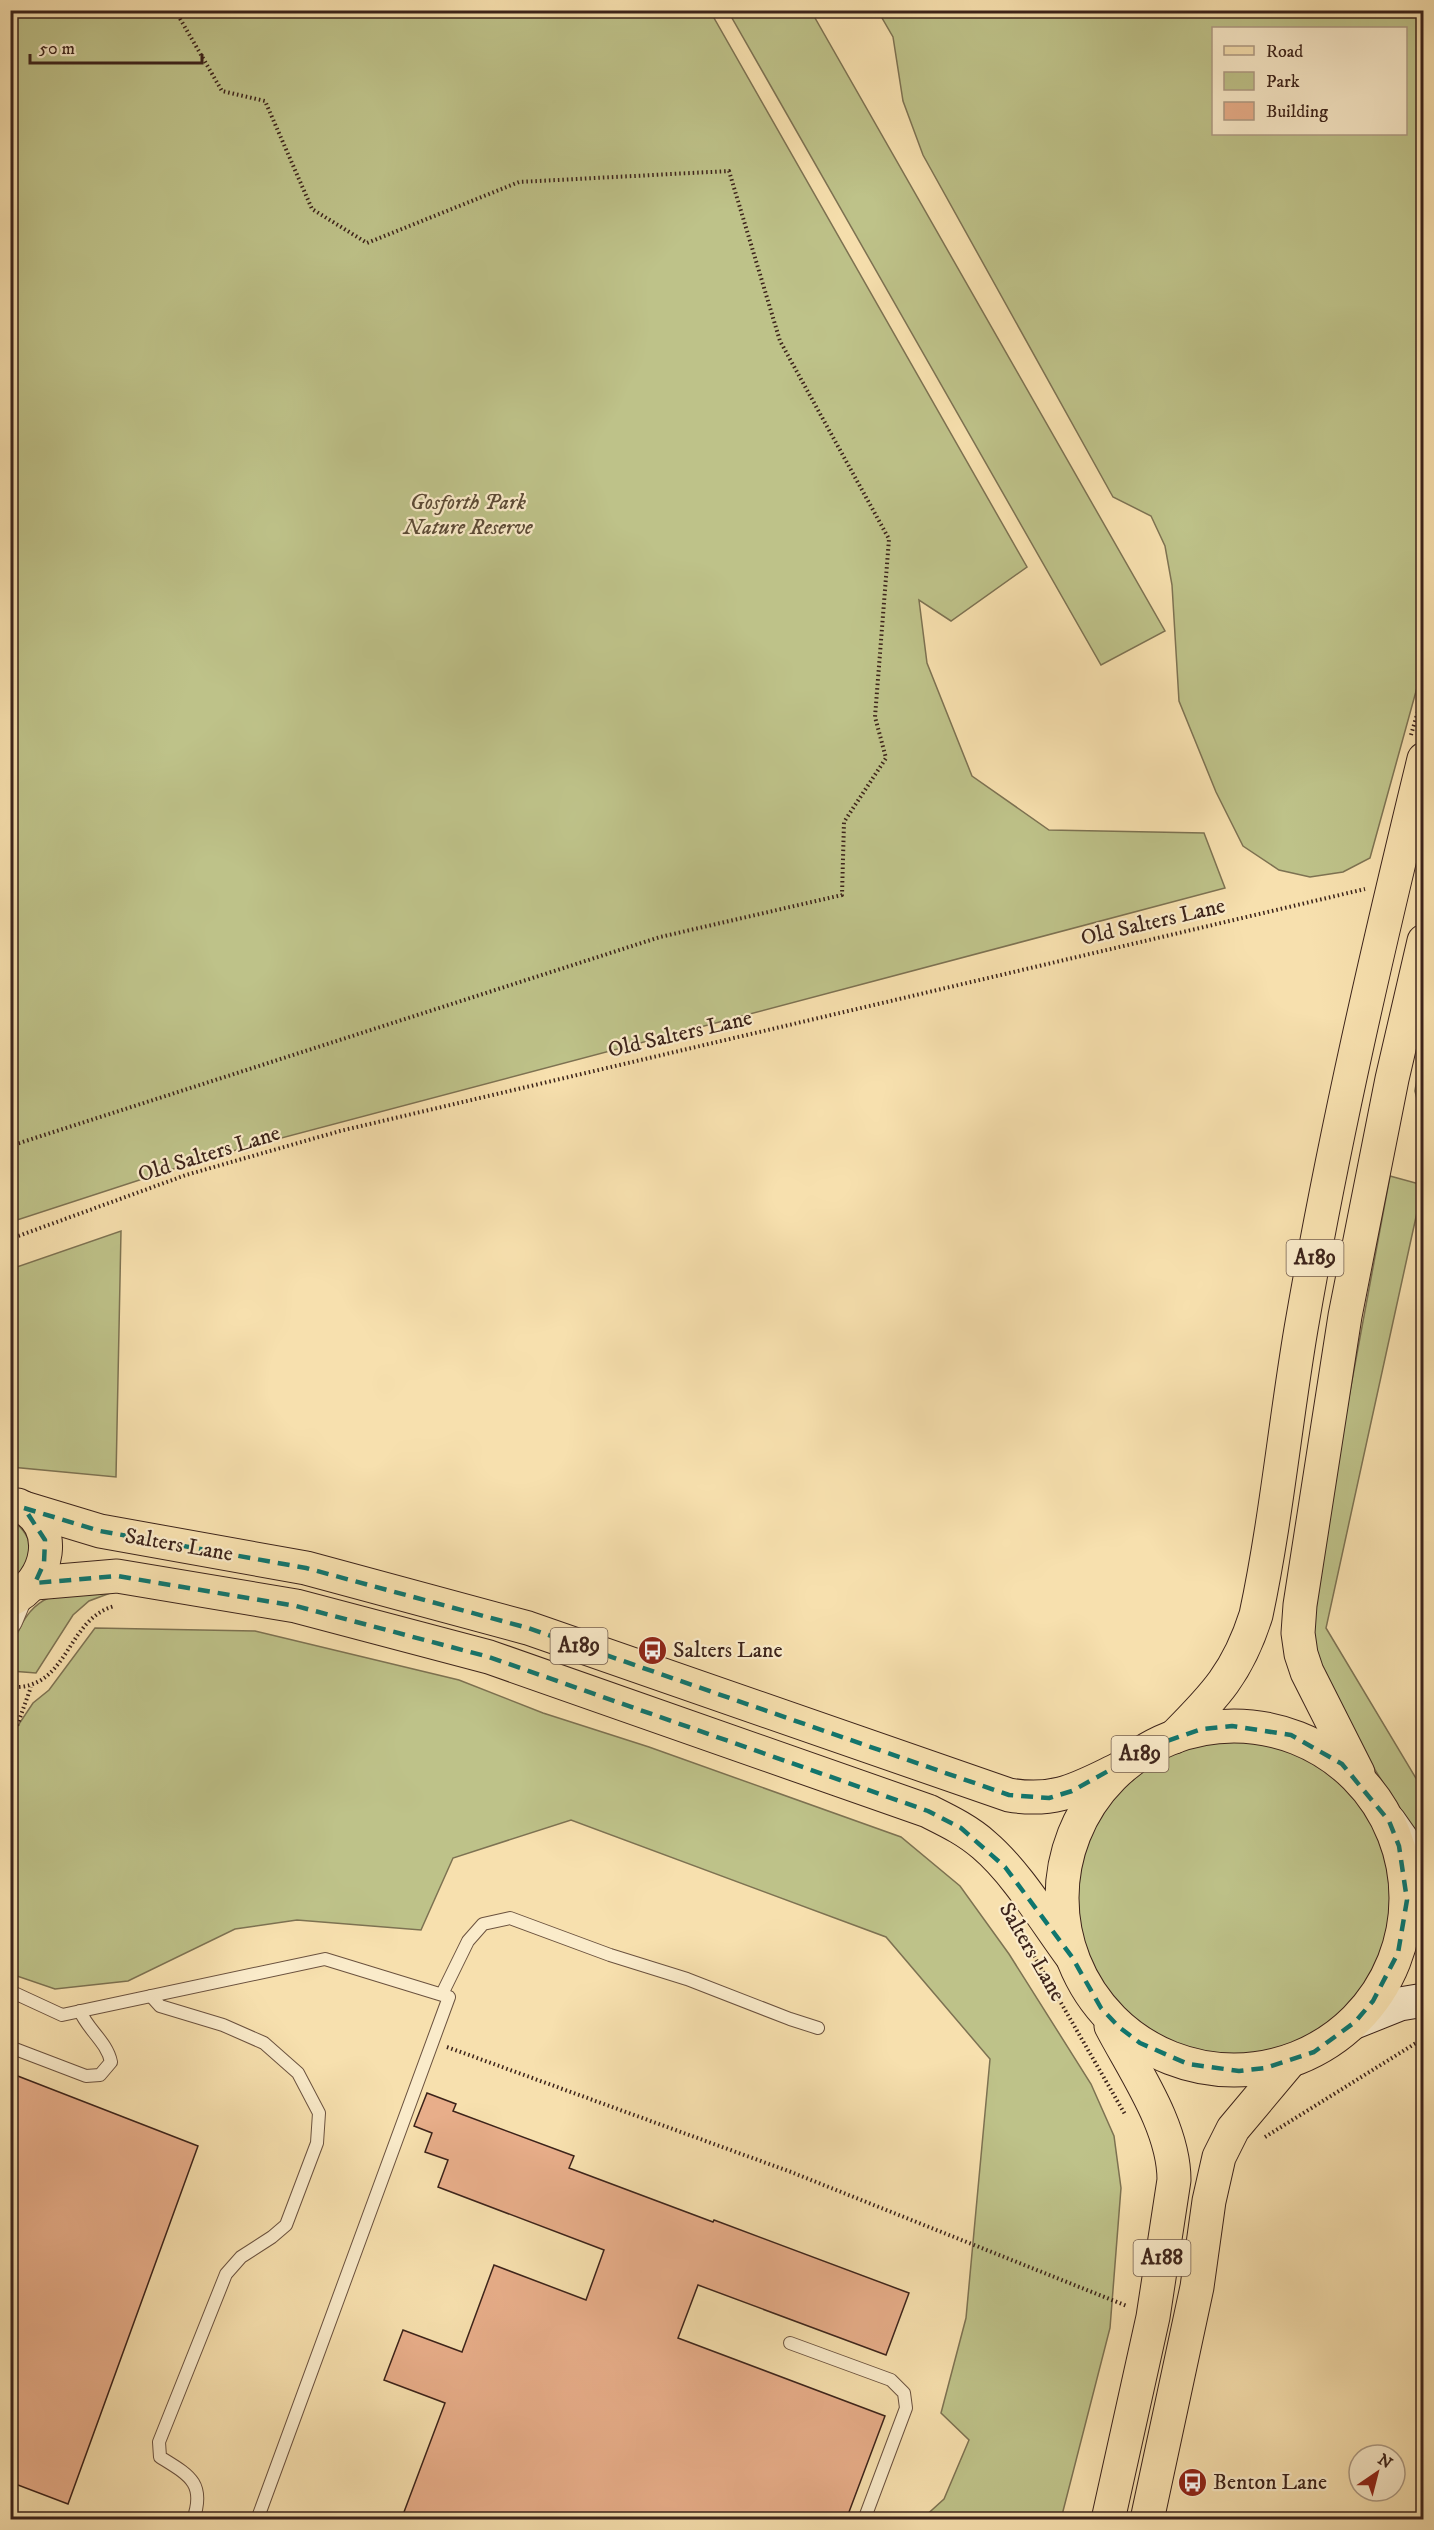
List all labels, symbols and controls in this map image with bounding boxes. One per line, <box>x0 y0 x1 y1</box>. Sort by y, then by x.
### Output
scale bar <box>30 27 202 65</box>
legend <box>1212 27 1407 135</box>
text: 50 m <box>39 38 75 60</box>
text: Road <box>1266 41 1303 63</box>
text: Park <box>1266 71 1300 93</box>
text: Building <box>1266 101 1328 123</box>
park label: Gosforth Park Nature Reserve <box>401 489 533 541</box>
street label: Old Salters Lane <box>1078 892 1228 952</box>
street label: Old Salters Lane <box>605 1004 755 1064</box>
street label: Old Salters Lane <box>135 1120 283 1188</box>
road number: A189 <box>1286 1240 1344 1276</box>
street label: Salters Lane <box>123 1522 235 1568</box>
road number: A189 <box>550 1628 608 1664</box>
bus stop icon: Salters Lane <box>636 1634 668 1666</box>
place label: Salters Lane <box>673 1637 783 1664</box>
road number: A189 <box>1112 1736 1168 1772</box>
street label: Salters Lane <box>993 1898 1071 2006</box>
road number: A188 <box>1134 2240 1190 2276</box>
north arrow <box>1347 2443 1407 2503</box>
text: N <box>1374 2450 1396 2473</box>
bus stop icon: Benton Lane <box>1176 2466 1208 2498</box>
place label: Benton Lane <box>1213 2469 1327 2496</box>

